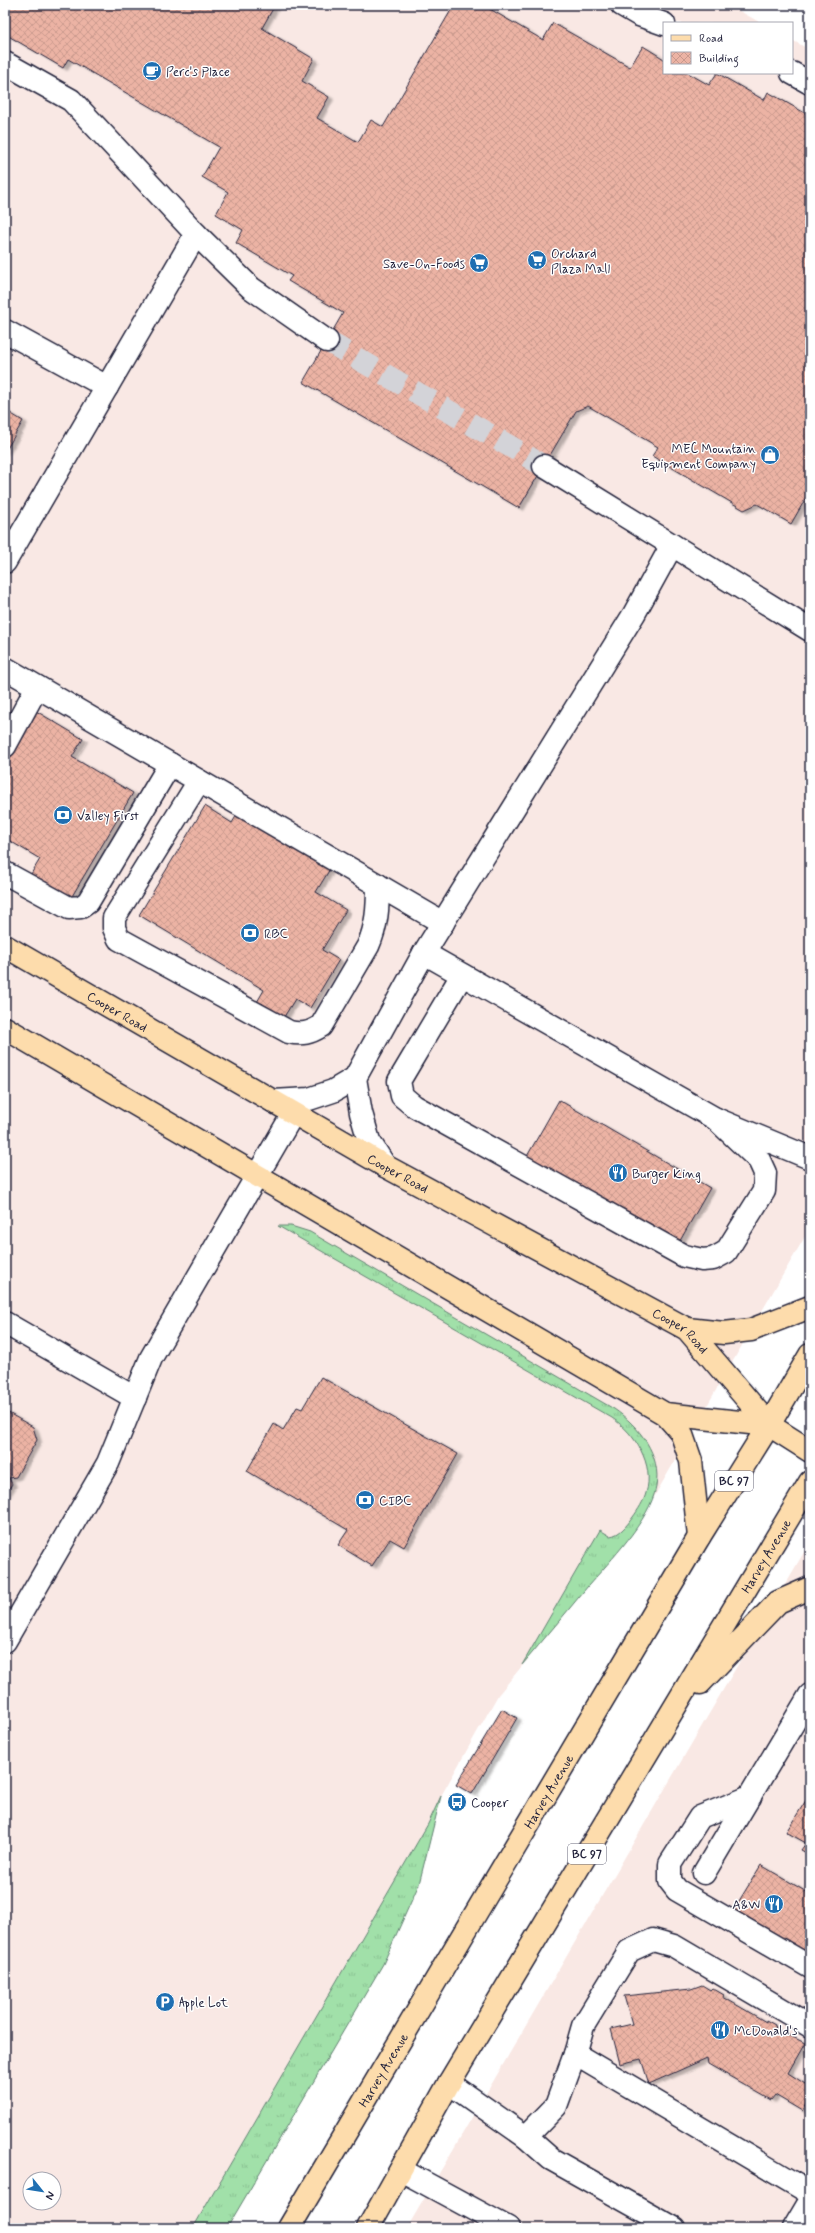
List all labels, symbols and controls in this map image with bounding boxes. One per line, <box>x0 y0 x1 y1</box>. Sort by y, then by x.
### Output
legend <box>663 22 793 74</box>
text: Road <box>699 31 723 47</box>
text: Building <box>699 51 739 68</box>
cafe icon: Perc's Place <box>141 60 163 82</box>
place label: Perc's Place <box>166 64 230 81</box>
place label: Orchard Plaza Mall <box>551 246 610 278</box>
supermarket icon: Orchard Plaza Mall <box>526 249 548 271</box>
supermarket icon: Save-On-Foods <box>468 252 490 274</box>
place label: Save-On-Foods <box>383 256 465 273</box>
place label: MEC Mountain Equipment Company <box>641 441 756 473</box>
shop icon: MEC Mountain Equipment Company <box>759 444 781 466</box>
bank icon: Valley First <box>52 804 74 826</box>
place label: Valley First <box>77 808 139 825</box>
bank icon: RBC <box>239 922 261 944</box>
place label: RBC <box>264 926 289 943</box>
street label: Cooper Road <box>83 988 150 1037</box>
street label: Cooper Road <box>364 1151 431 1198</box>
restaurant icon: Burger King <box>607 1162 629 1184</box>
place label: Burger King <box>632 1166 701 1184</box>
street label: Cooper Road <box>649 1305 711 1358</box>
road number: BC 97 <box>715 1471 753 1491</box>
bank icon: CIBC <box>354 1489 376 1511</box>
place label: CIBC <box>379 1493 412 1510</box>
street label: Harvey Avenue <box>738 1516 796 1597</box>
street label: Harvey Avenue <box>521 1752 578 1832</box>
bus stop icon: Cooper <box>446 1791 468 1813</box>
place label: Cooper <box>471 1795 510 1812</box>
road number: BC 97 <box>568 1844 606 1864</box>
restaurant icon: A&W <box>763 1893 785 1915</box>
place label: A&W <box>732 1897 760 1914</box>
parking icon: Apple Lot <box>154 1991 176 2013</box>
place label: Apple Lot <box>179 1995 228 2013</box>
restaurant icon: McDonald's <box>709 2019 731 2041</box>
place label: McDonald's <box>734 2023 798 2040</box>
street label: Harvey Avenue <box>356 2030 413 2111</box>
north arrow <box>22 2171 62 2211</box>
text: N <box>42 2189 58 2202</box>

